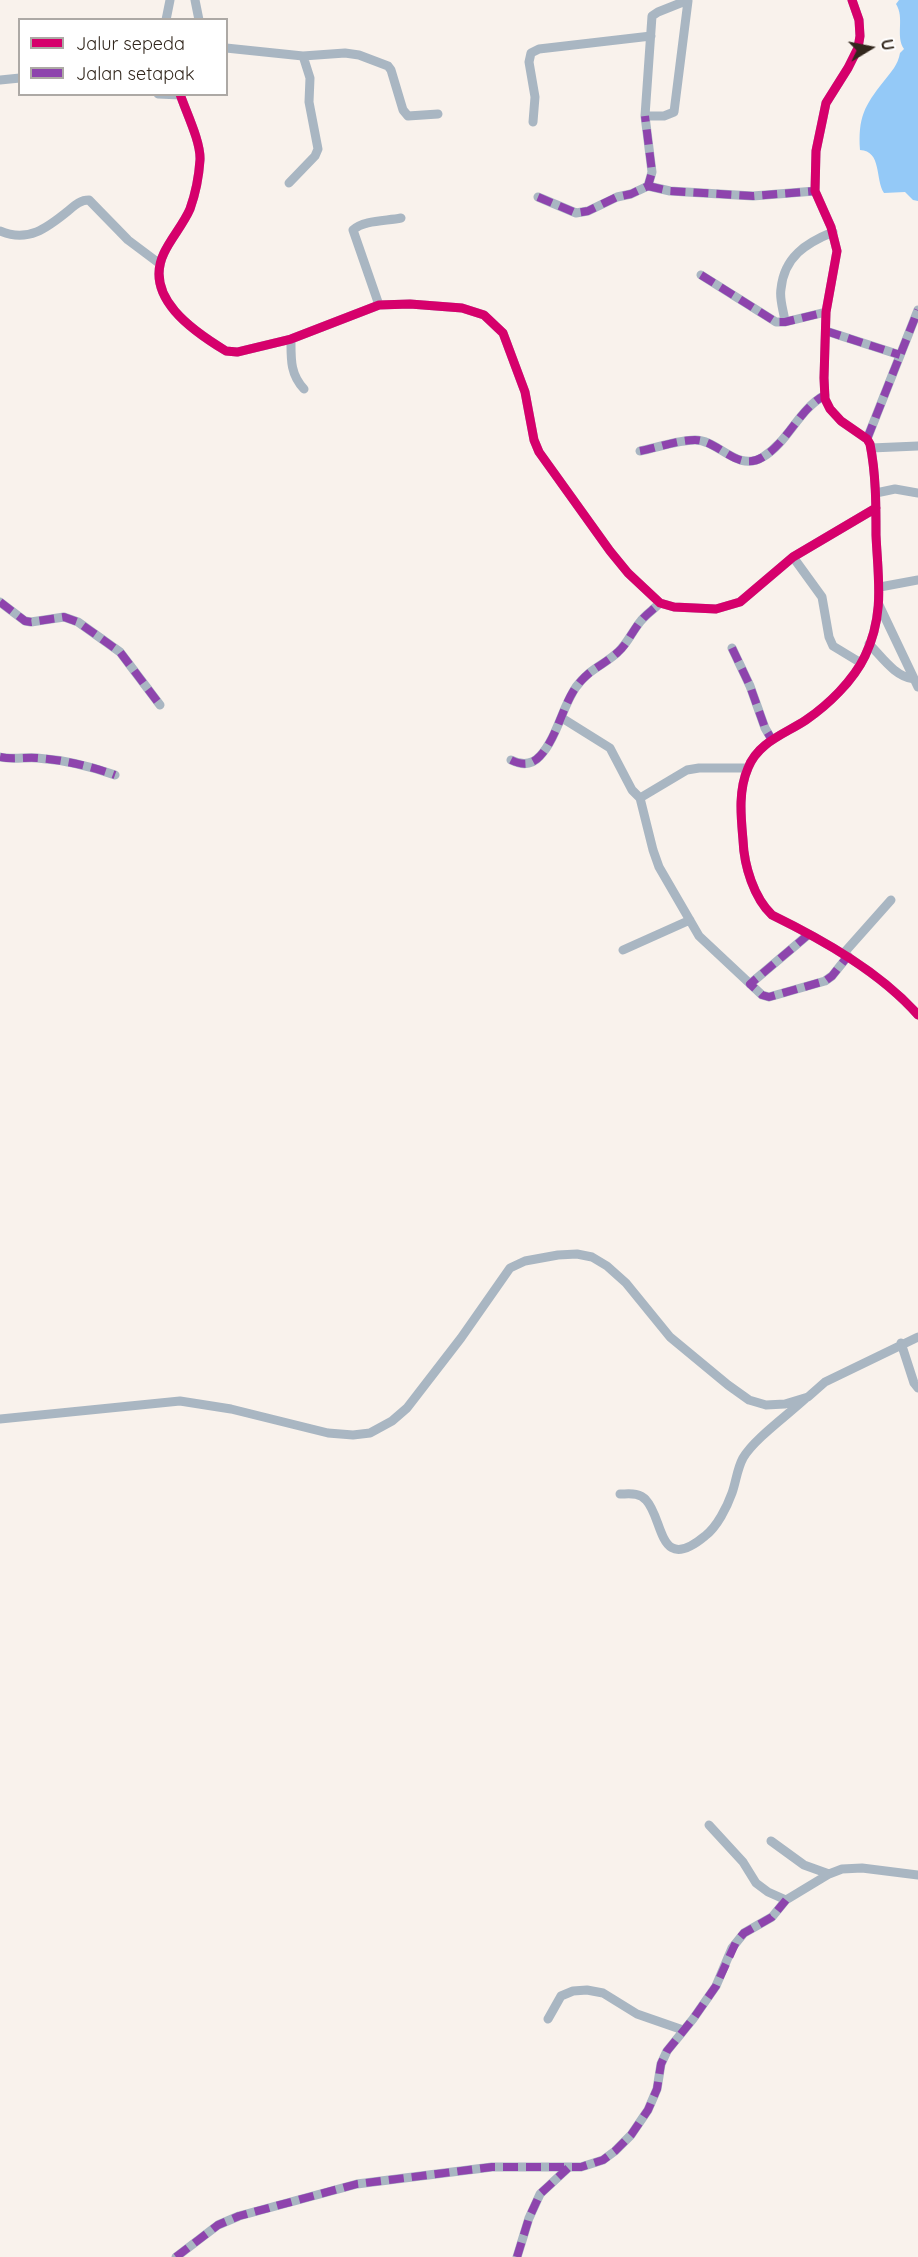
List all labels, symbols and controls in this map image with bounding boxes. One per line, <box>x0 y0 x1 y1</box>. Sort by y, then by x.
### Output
legend <box>18 18 228 96</box>
north arrow <box>840 18 900 78</box>
text: Jalur sepeda <box>76 32 185 55</box>
text: U <box>877 38 899 52</box>
text: Jalan setapak <box>76 62 195 85</box>

